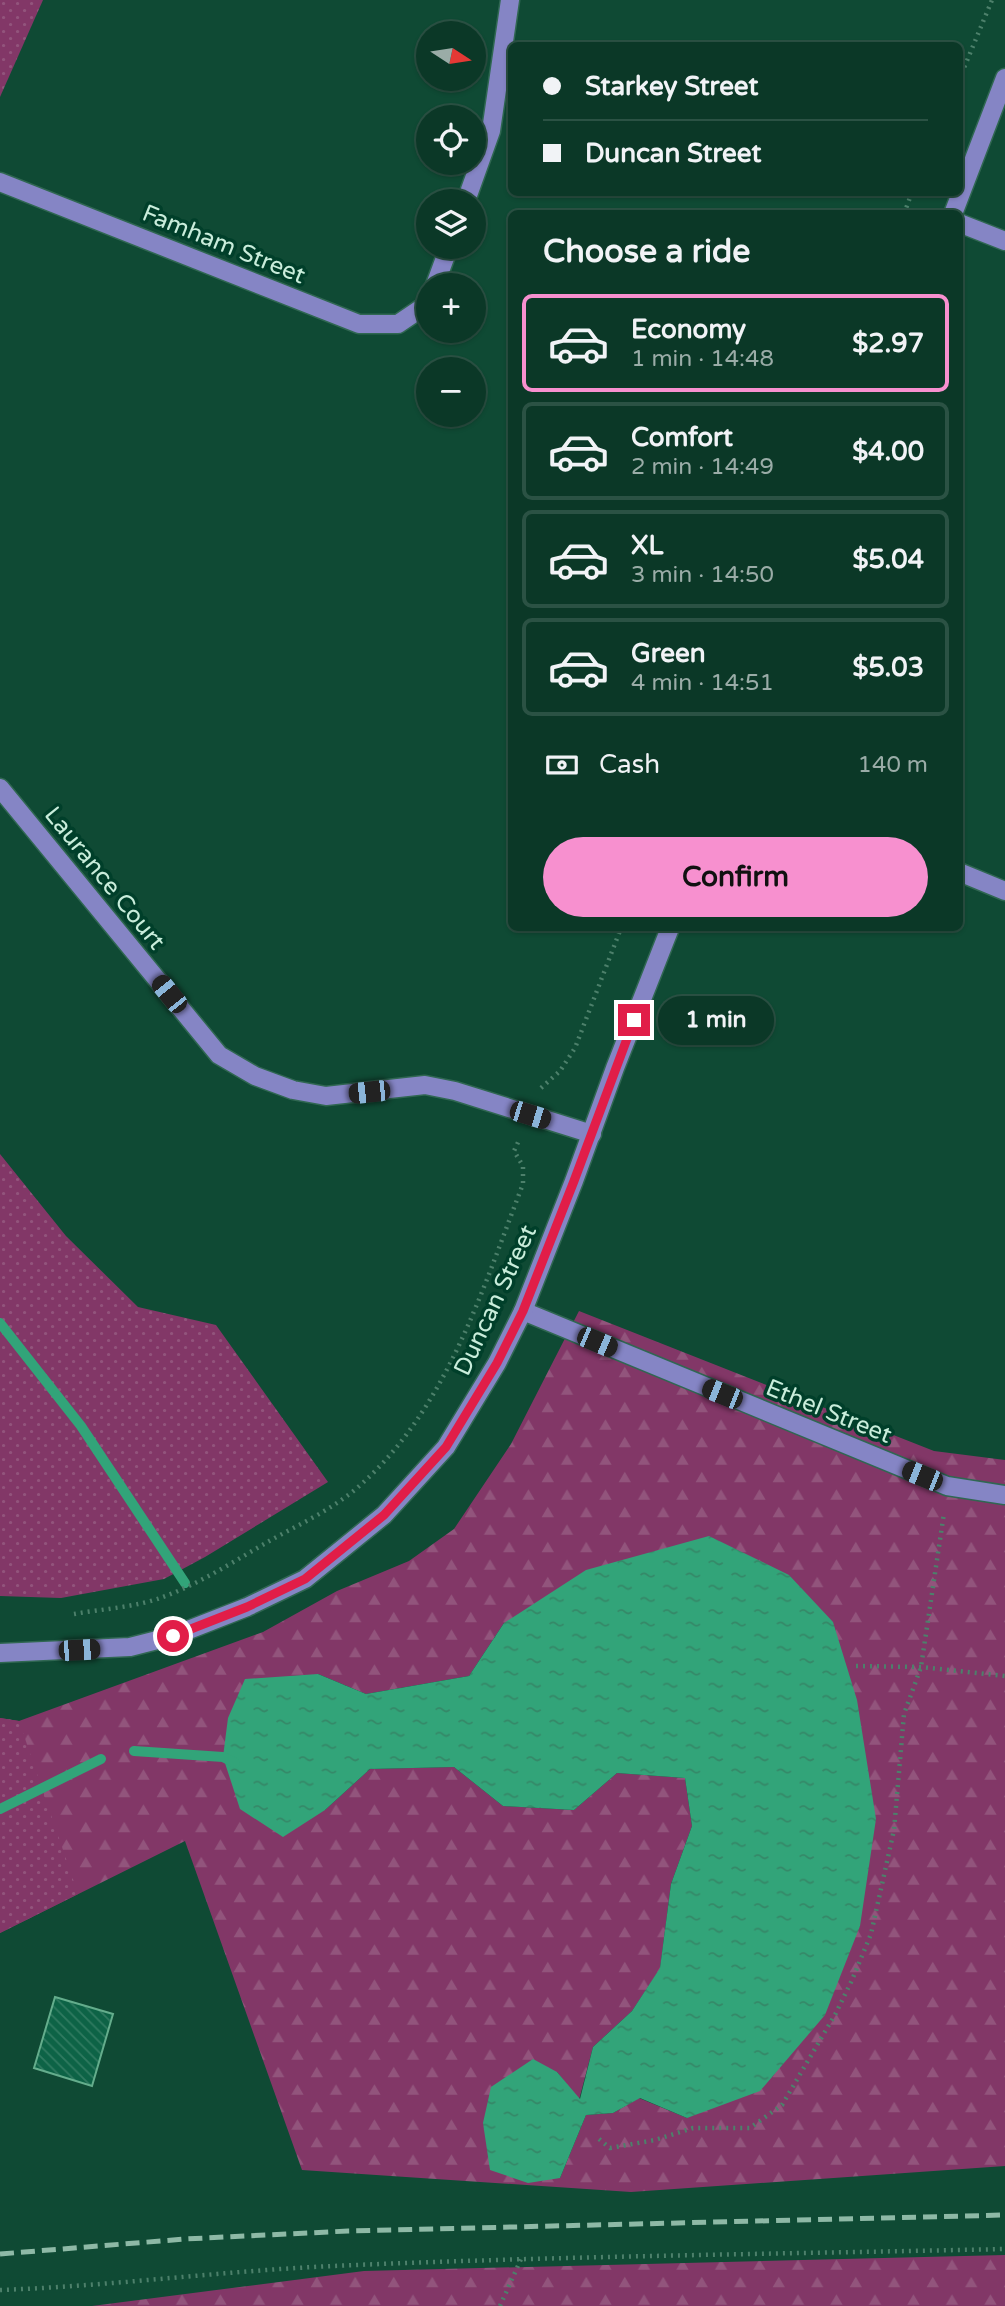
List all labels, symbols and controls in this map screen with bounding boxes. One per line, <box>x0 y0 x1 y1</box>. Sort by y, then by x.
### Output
north arrow <box>416 21 486 91</box>
map controls <box>416 21 486 427</box>
text: Starkey Street <box>585 71 759 102</box>
button: locate <box>416 105 486 175</box>
text: Duncan Street <box>585 138 761 169</box>
button: layers <box>416 189 486 259</box>
street label: Famham Street <box>138 199 310 290</box>
text: Choose a ride <box>543 233 750 271</box>
button: + <box>416 273 486 343</box>
icon: car <box>547 312 610 375</box>
text: Economy <box>631 314 746 345</box>
text: $2.97 <box>852 328 924 359</box>
text: 1 min · 14:48 <box>631 345 774 373</box>
button: − <box>416 357 486 427</box>
icon: car <box>547 420 610 483</box>
text: Comfort <box>631 422 733 453</box>
text: $4.00 <box>852 436 924 467</box>
text: 2 min · 14:49 <box>631 453 774 481</box>
icon: car <box>547 528 610 591</box>
text: XL <box>631 530 663 561</box>
text: $5.04 <box>852 544 924 575</box>
text: 3 min · 14:50 <box>631 561 774 589</box>
icon: car <box>547 636 610 699</box>
text: Green <box>631 638 706 669</box>
text: $5.03 <box>852 652 924 683</box>
text: 4 min · 14:51 <box>631 669 774 697</box>
icon: cash <box>543 746 581 784</box>
text: Cash <box>599 749 660 780</box>
text: 140 m <box>858 751 928 779</box>
street label: Laurance Court <box>38 801 171 956</box>
button: Confirm <box>543 837 928 917</box>
car <box>148 971 191 1017</box>
callout: 1 min <box>658 996 774 1044</box>
route end <box>618 1004 650 1036</box>
text: 1 min <box>685 1006 747 1034</box>
car <box>348 1079 391 1105</box>
car <box>507 1099 554 1131</box>
street label: Duncan Street <box>448 1220 543 1380</box>
car <box>574 1324 621 1360</box>
street label: Ethel Street <box>762 1373 896 1450</box>
car <box>699 1376 746 1412</box>
car <box>899 1458 946 1494</box>
route start <box>157 1620 189 1652</box>
car <box>58 1638 101 1662</box>

